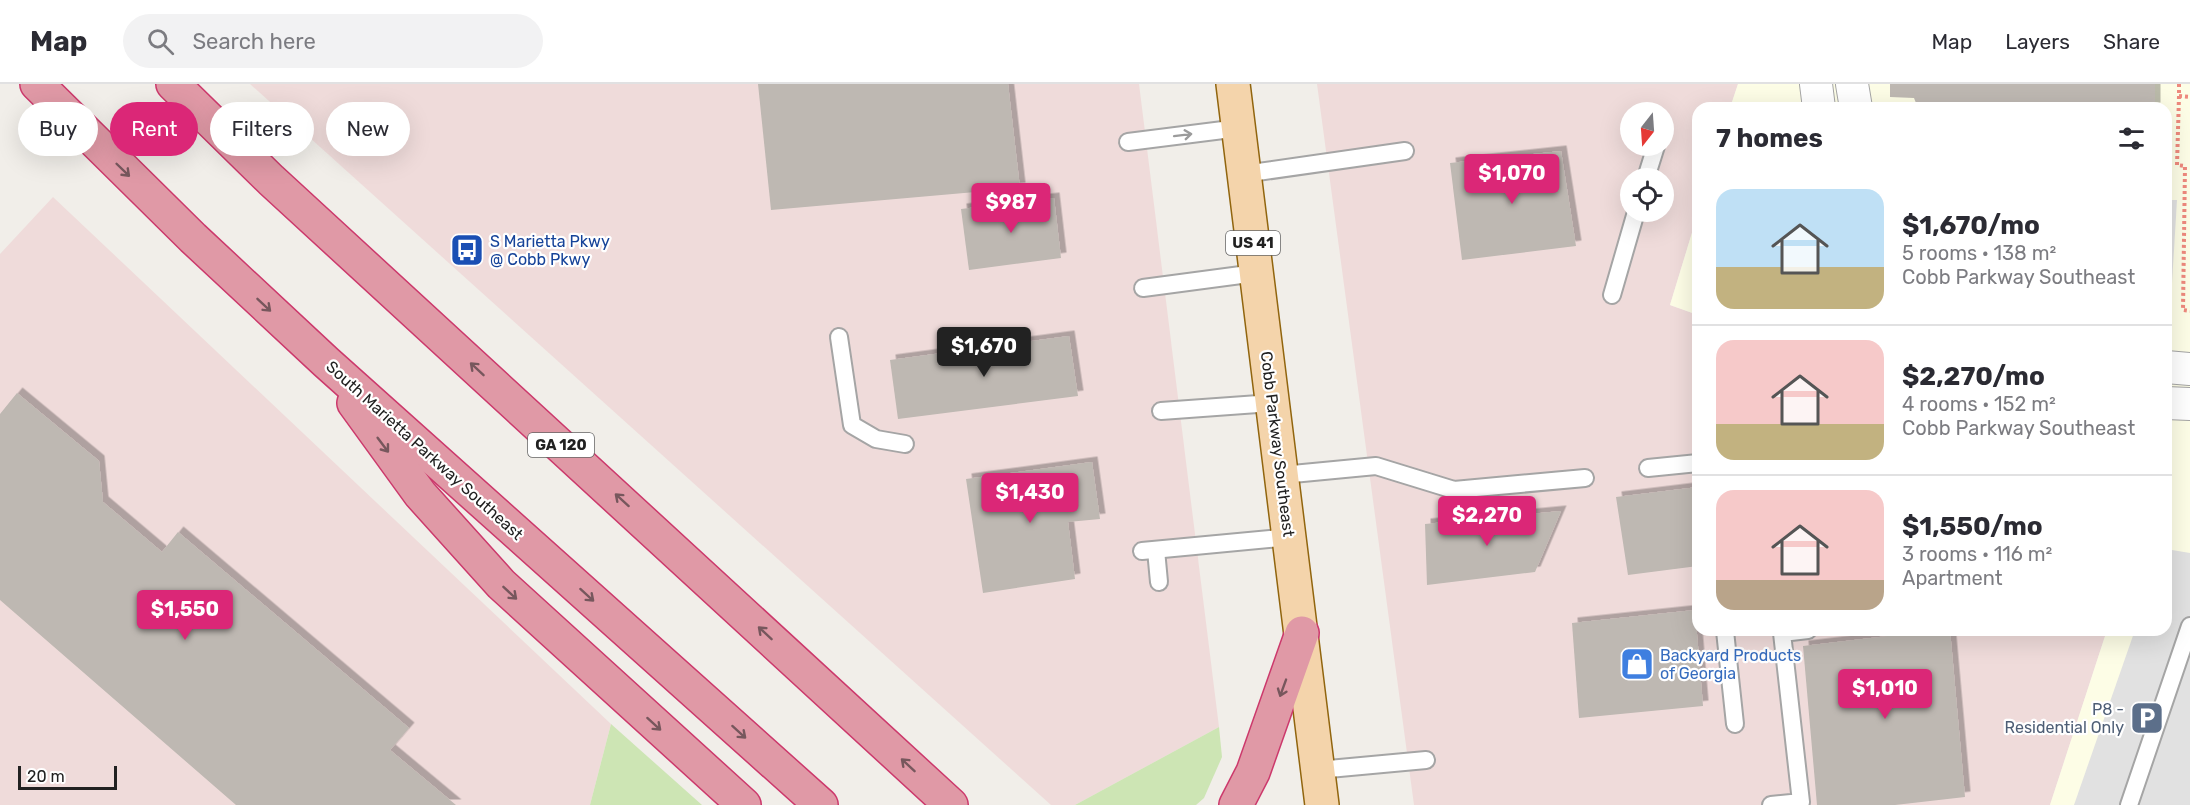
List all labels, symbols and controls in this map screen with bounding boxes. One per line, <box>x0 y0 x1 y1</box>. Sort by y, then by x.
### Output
search box <box>123 14 543 68</box>
text: Map <box>30 25 87 58</box>
icon: search <box>144 25 177 58</box>
text: Search here <box>192 28 316 55</box>
text: Map <box>1931 29 1972 54</box>
text: Layers <box>2005 29 2070 54</box>
text: Share <box>2103 29 2160 54</box>
chip: Buy <box>18 102 98 156</box>
chip: Rent <box>110 102 198 156</box>
chip: Filters <box>210 102 314 156</box>
chip: New <box>326 102 410 156</box>
north arrow <box>1620 102 1674 156</box>
map controls <box>1620 102 1674 222</box>
icon: filters <box>2115 122 2148 155</box>
text: 7 homes <box>1716 123 1823 154</box>
one-way arrow <box>1173 129 1193 140</box>
pin: $1,070 <box>1463 154 1561 205</box>
text: $1,070 <box>1478 161 1546 185</box>
one-way arrow <box>116 163 131 177</box>
button: locate <box>1620 168 1674 222</box>
pin: $987 <box>975 183 1047 234</box>
text: $987 <box>985 190 1037 214</box>
text: $1,670/mo <box>1902 210 2040 241</box>
icon: home <box>1764 213 1836 285</box>
road number: US 41 <box>1226 231 1280 255</box>
bus stop icon: S Marietta Pkwy @ Cobb Pkwy <box>449 232 485 268</box>
place label: S Marietta Pkwy @ Cobb Pkwy <box>490 232 610 269</box>
text: 5 rooms · 138 m² <box>1902 241 2056 265</box>
text: Cobb Parkway Southeast <box>1902 265 2135 289</box>
one-way arrow <box>257 297 272 312</box>
pin: $1,670 <box>935 327 1033 378</box>
text: $1,670 <box>951 334 1017 358</box>
street label: Cobb Parkway Southeast <box>1257 350 1298 538</box>
street label: South Marietta Parkway Southeast <box>322 357 527 544</box>
text: $2,270/mo <box>1902 361 2045 392</box>
one-way arrow <box>470 362 485 376</box>
icon: home <box>1764 364 1836 436</box>
text: 4 rooms · 152 m² <box>1902 392 2056 416</box>
text: Cobb Parkway Southeast <box>1902 416 2135 440</box>
road number: GA 120 <box>528 433 594 457</box>
one-way arrow <box>377 436 389 452</box>
pin: $1,430 <box>981 473 1079 524</box>
text: $1,430 <box>995 480 1065 504</box>
one-way arrow <box>615 493 630 507</box>
pin: $2,270 <box>1438 496 1536 547</box>
text: $2,270 <box>1452 503 1522 527</box>
text: $1,550/mo <box>1902 511 2043 542</box>
icon: home <box>1764 514 1836 586</box>
text: 3 rooms · 116 m² <box>1902 542 2052 566</box>
text: Apartment <box>1902 566 2003 590</box>
one-way arrow <box>502 585 517 600</box>
one-way arrow <box>579 588 594 602</box>
pin: $1,550 <box>136 590 234 641</box>
text: $1,550 <box>151 597 219 621</box>
one-way arrow <box>758 626 773 640</box>
shop icon: Backyard Products of Georgia <box>1619 646 1655 682</box>
place label: Backyard Products of Georgia <box>1660 646 1801 683</box>
pin: $1,010 <box>1836 669 1934 720</box>
text: $1,010 <box>1852 676 1918 700</box>
one-way arrow <box>1276 678 1287 697</box>
place label: P8 - Residential Only <box>2005 700 2124 737</box>
parking icon: P8 - Residential Only <box>2129 700 2165 736</box>
one-way arrow <box>646 717 661 731</box>
one-way arrow <box>732 725 747 739</box>
one-way arrow <box>901 758 916 772</box>
scale bar <box>18 763 117 790</box>
text: 20 m <box>27 767 65 786</box>

